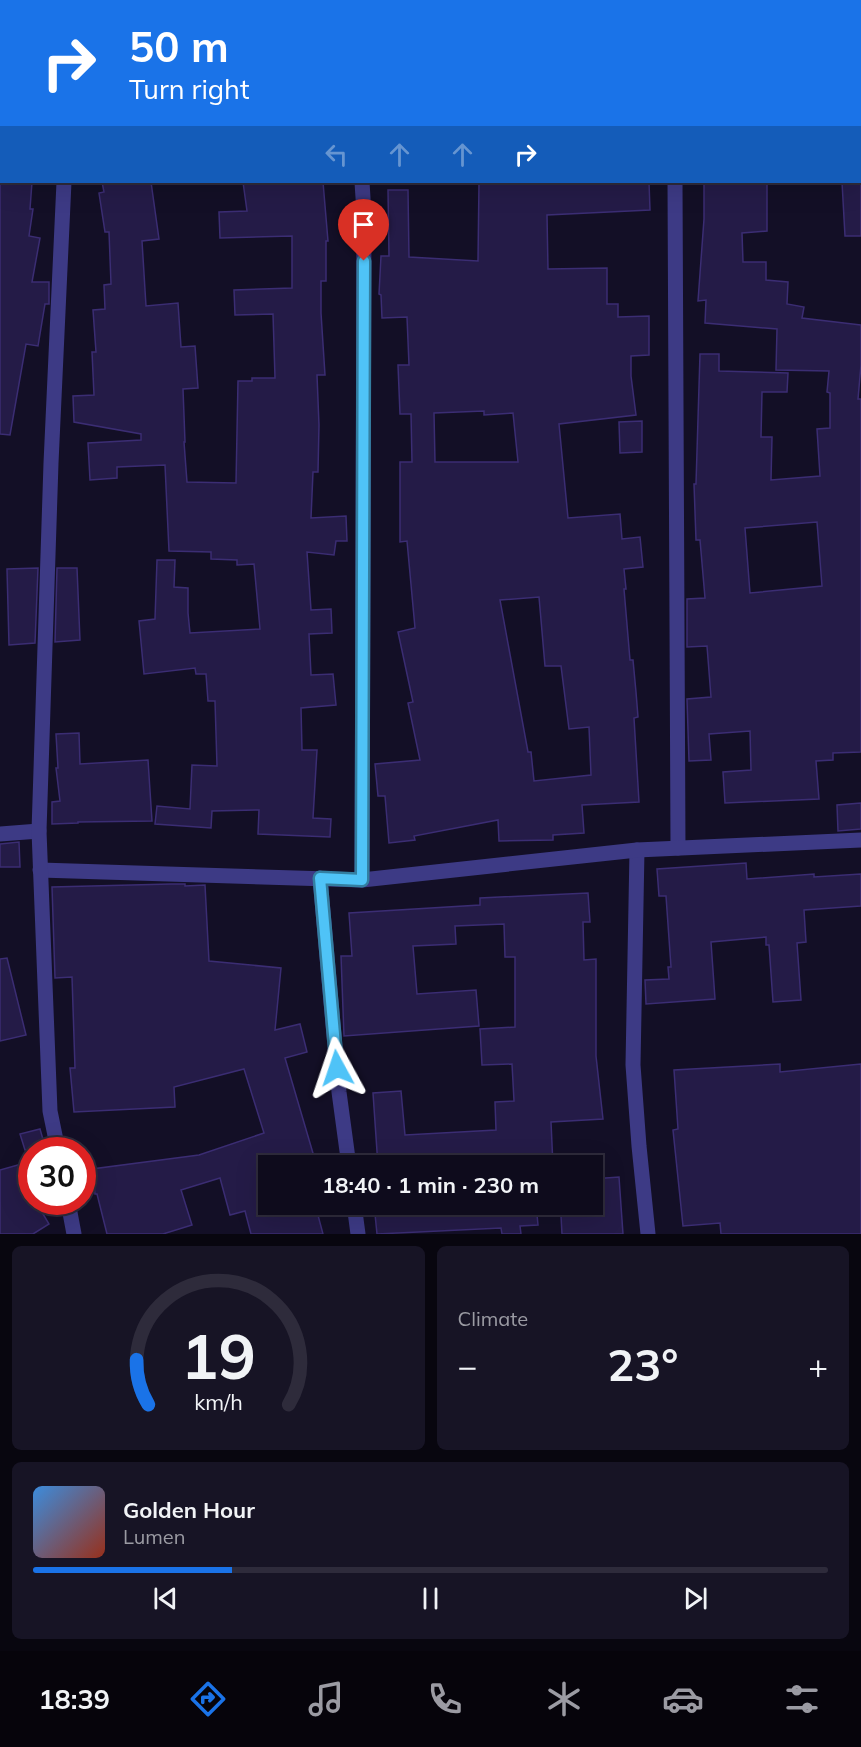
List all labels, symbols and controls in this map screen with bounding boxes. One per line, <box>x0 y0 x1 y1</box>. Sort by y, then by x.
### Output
text: 50 m <box>129 20 229 73</box>
icon: right <box>30 24 108 102</box>
text: Turn right <box>129 72 249 106</box>
icon: left <box>320 138 353 171</box>
icon: ahead <box>383 138 416 171</box>
icon: ahead <box>446 138 479 171</box>
icon: right <box>509 138 542 171</box>
pin <box>338 199 389 261</box>
icon: arrive <box>347 208 380 241</box>
position arrow <box>305 1036 369 1100</box>
speed limit sign: 30 <box>18 1137 96 1215</box>
text: 18:40 · 1 min · 230 m <box>322 1171 539 1199</box>
text: Climate <box>458 1306 528 1331</box>
text: 19 <box>181 1316 256 1395</box>
text: 23° <box>607 1336 678 1392</box>
text: − <box>458 1345 477 1386</box>
text: + <box>808 1345 828 1386</box>
text: km/h <box>194 1388 242 1415</box>
text: Golden Hour <box>123 1496 255 1524</box>
text: Lumen <box>123 1524 185 1549</box>
icon: previous <box>149 1582 182 1615</box>
icon: pause <box>414 1582 447 1615</box>
icon: next <box>679 1582 712 1615</box>
icon: directions <box>187 1678 229 1720</box>
icon: music <box>305 1678 347 1720</box>
icon: phone <box>424 1678 466 1720</box>
icon: climate <box>543 1678 585 1720</box>
icon: car <box>662 1678 704 1720</box>
icon: filters <box>781 1678 823 1720</box>
text: 18:39 <box>38 1682 110 1716</box>

